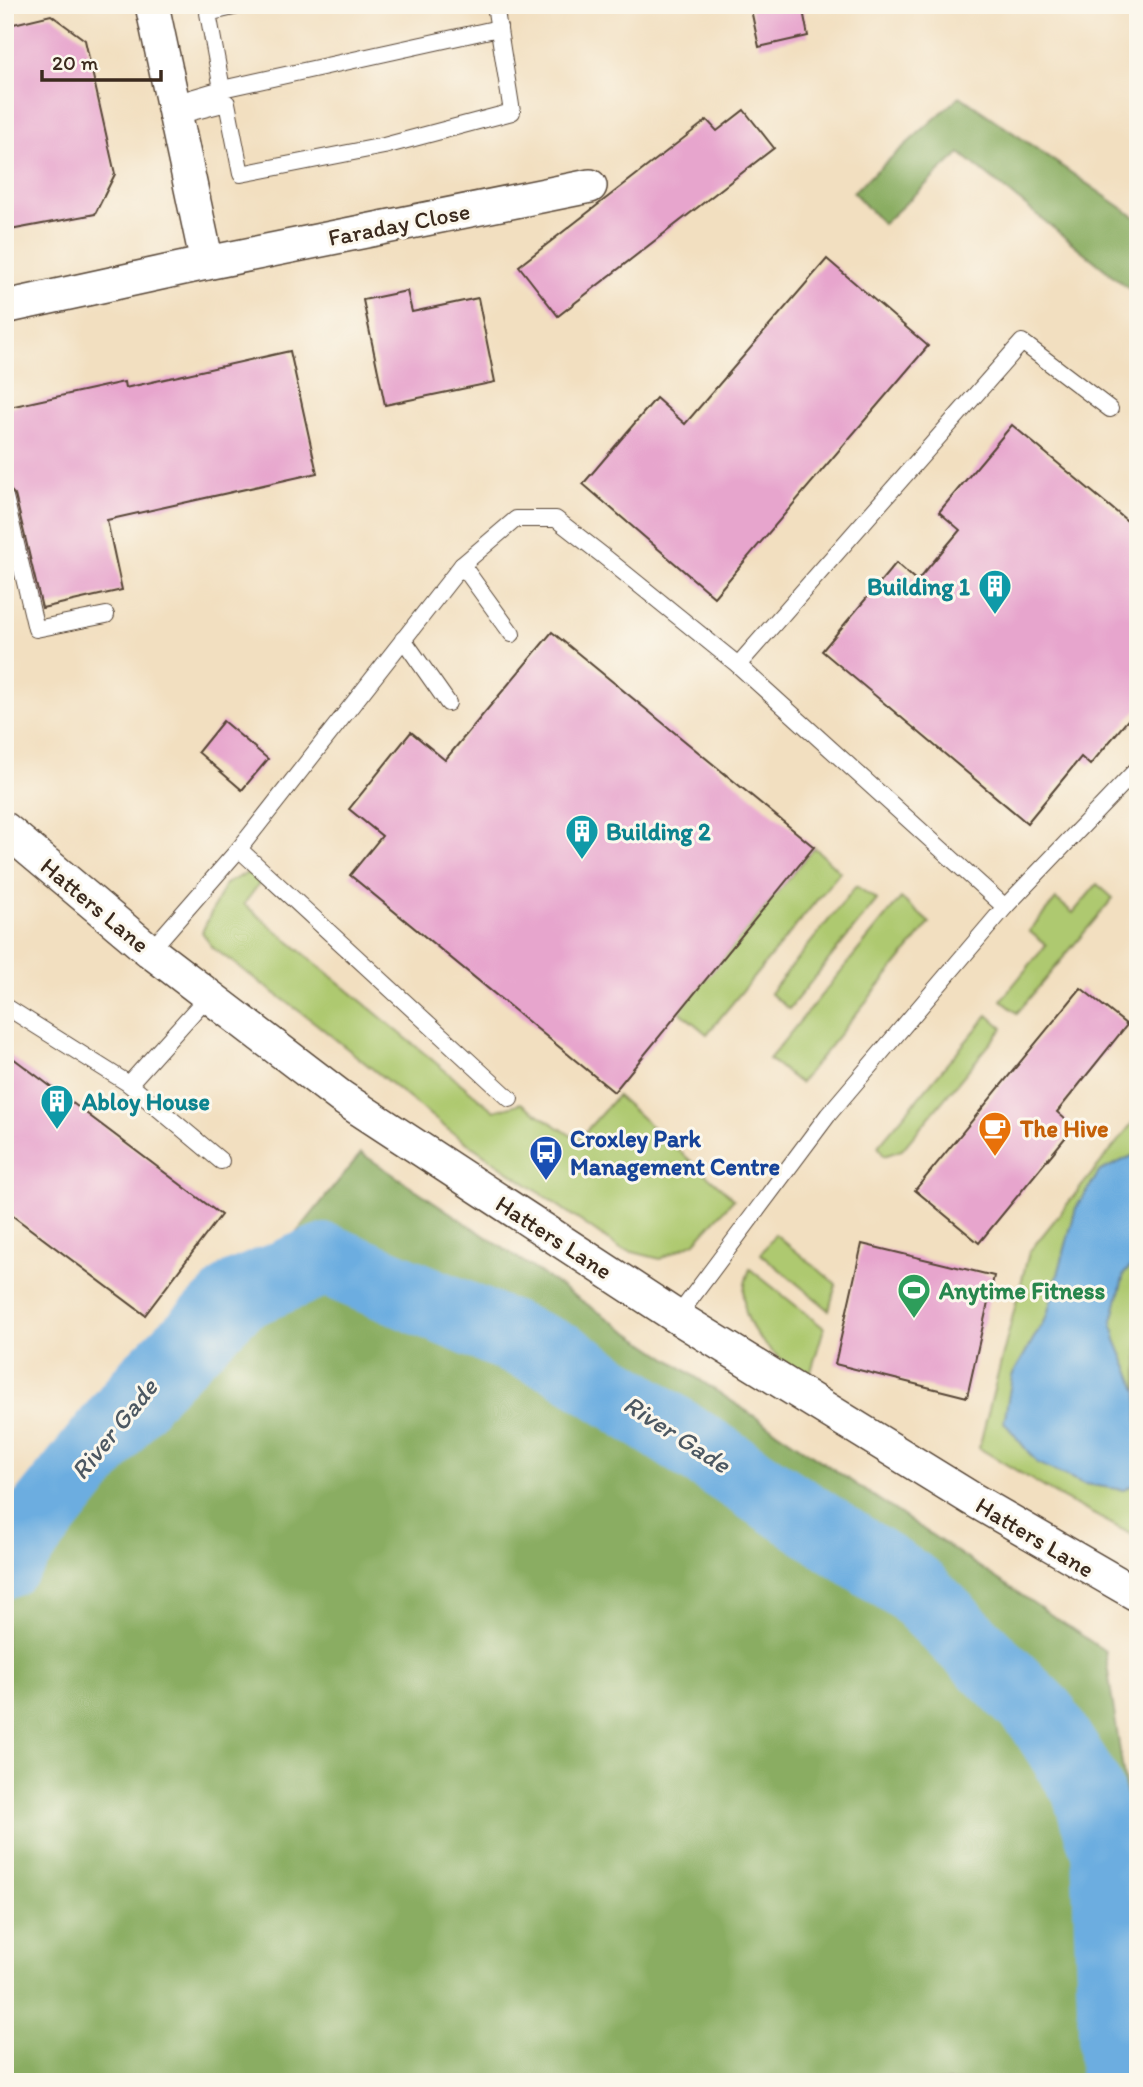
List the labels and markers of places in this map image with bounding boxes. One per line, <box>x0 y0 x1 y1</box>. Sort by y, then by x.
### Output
building icon: Building 1 <box>976 567 1014 616</box>
place label: Building 1 <box>867 572 971 602</box>
building icon: Building 2 <box>563 812 601 861</box>
place label: Building 2 <box>606 817 711 847</box>
building icon: Abloy House <box>38 1082 76 1131</box>
place label: Abloy House <box>81 1087 210 1117</box>
cafe icon: The Hive <box>976 1109 1014 1158</box>
place label: The Hive <box>1019 1114 1109 1143</box>
place label: Croxley Park Management Centre <box>570 1124 780 1182</box>
bus stop icon: Croxley Park Management Centre <box>527 1133 565 1182</box>
sports icon: Anytime Fitness <box>895 1271 933 1320</box>
place label: Anytime Fitness <box>938 1276 1105 1306</box>

